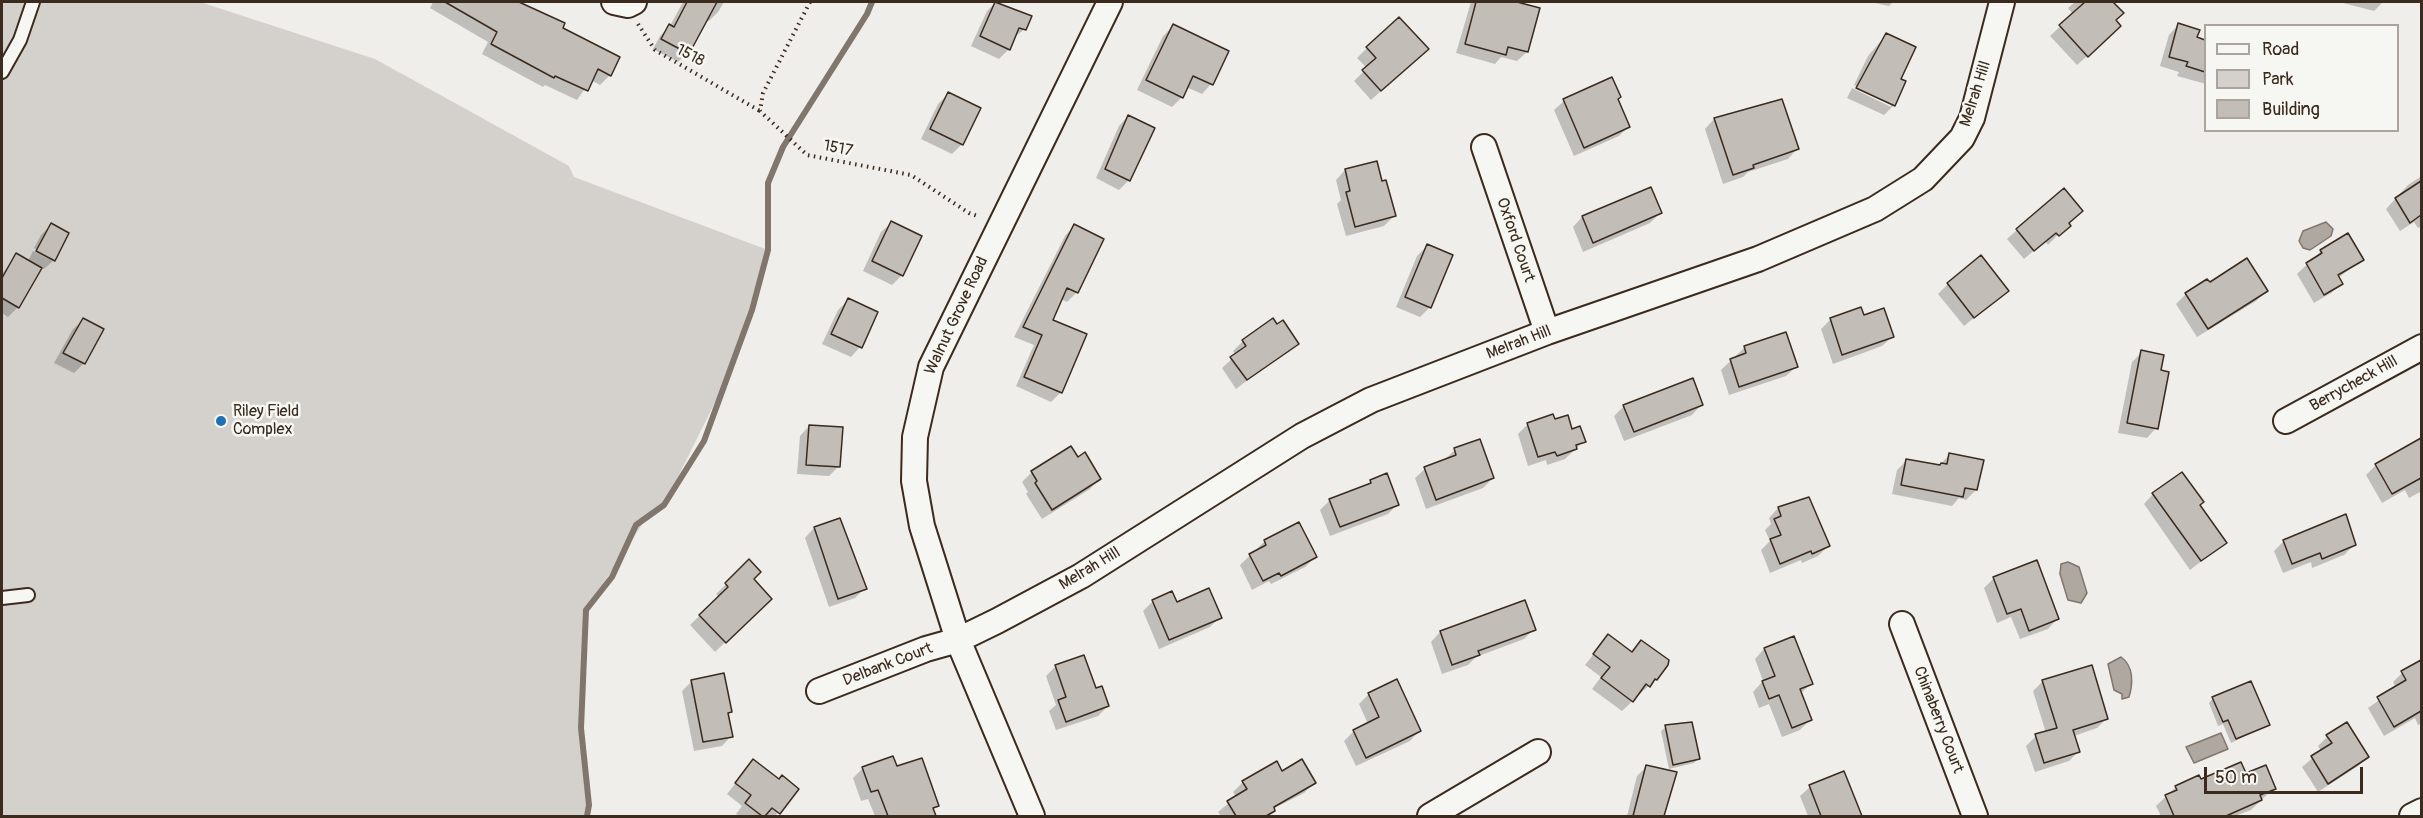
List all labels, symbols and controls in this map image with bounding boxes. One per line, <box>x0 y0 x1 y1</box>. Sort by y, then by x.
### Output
legend <box>2204 24 2399 132</box>
text: Road <box>2262 38 2299 61</box>
street label: 1518 <box>673 41 707 71</box>
street label: Melrah Hill <box>1956 59 1996 129</box>
text: Park <box>2262 68 2294 91</box>
text: Building <box>2262 98 2320 121</box>
street label: 1517 <box>822 137 854 161</box>
street label: Oxford Court <box>1492 195 1538 285</box>
street label: Walnut Grove Road <box>921 254 993 378</box>
street label: Melrah Hill <box>1484 322 1554 364</box>
street label: Berrycheck Hill <box>2307 352 2401 416</box>
place label: Riley Field Complex <box>233 402 299 440</box>
marker: Riley Field Complex <box>214 414 228 428</box>
street label: Melrah Hill <box>1056 543 1124 595</box>
street label: Delbank Court <box>840 639 936 691</box>
street label: Chinaberry Court <box>1909 664 1967 776</box>
scale bar <box>2207 755 2366 793</box>
text: 50 m <box>2215 766 2257 789</box>

